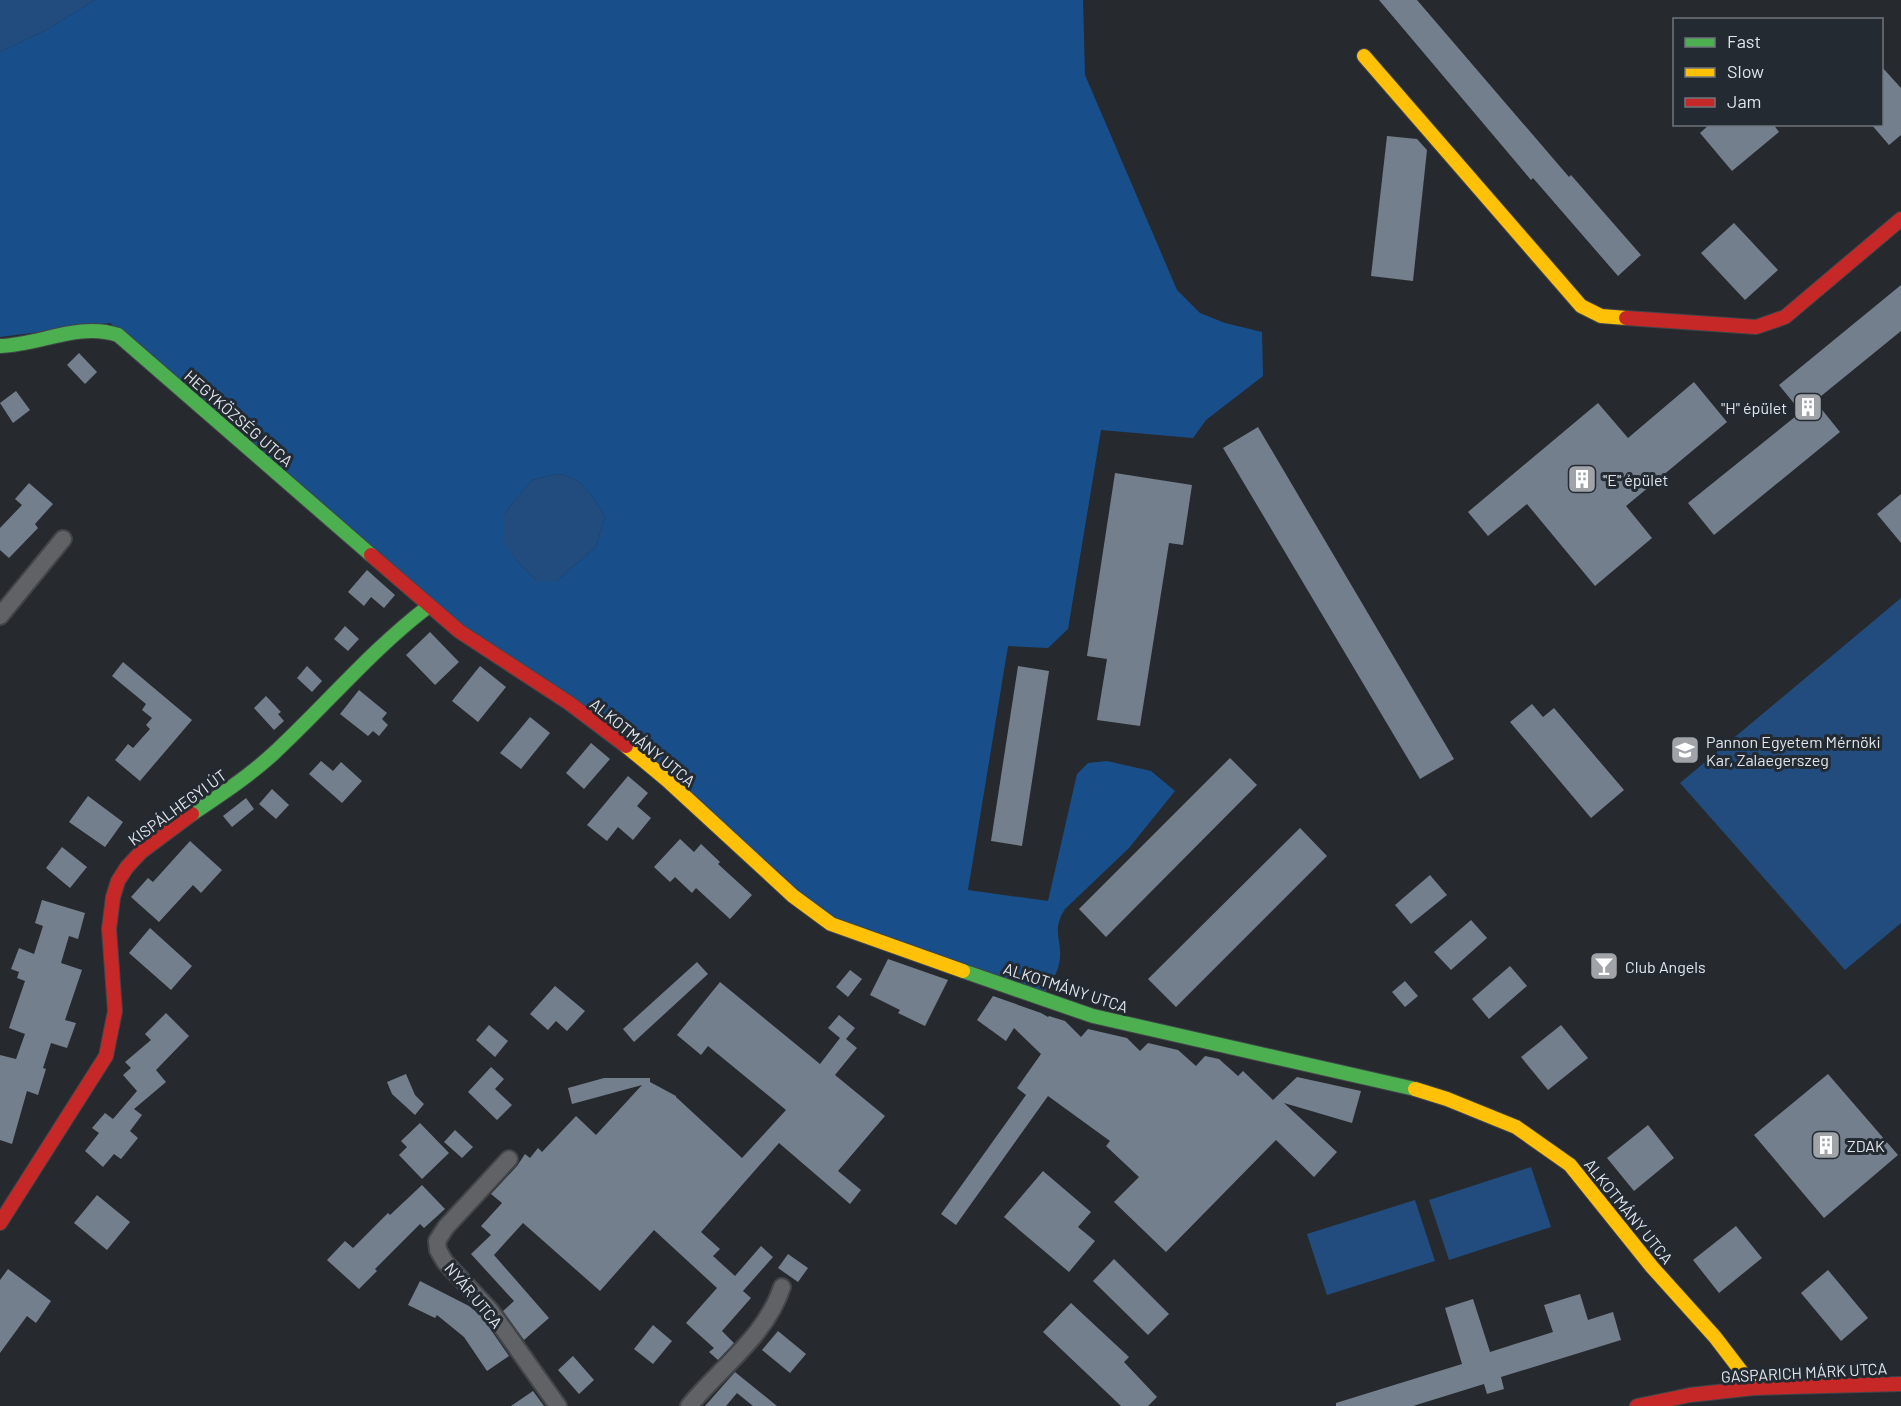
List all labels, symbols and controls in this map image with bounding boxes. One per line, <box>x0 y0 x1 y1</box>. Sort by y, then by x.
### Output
legend <box>1673 18 1883 126</box>
text: Fast <box>1727 30 1761 52</box>
text: Slow <box>1727 60 1764 82</box>
text: Jam <box>1727 90 1761 112</box>
street label: HEGYKÖZSÉG UTCA <box>181 366 297 470</box>
building icon: "H" épület <box>1792 391 1824 423</box>
place label: "H" épület <box>1721 398 1787 417</box>
building icon: "E" épület <box>1566 463 1598 495</box>
place label: "E" épület <box>1603 470 1668 489</box>
street label: ALKOTMÁNY UTCA <box>587 694 700 790</box>
place label: Pannon Egyetem Mérnöki Kar, Zalaegerszeg <box>1706 732 1881 769</box>
school or university icon: Pannon Egyetem Mérnöki Kar, Zalaegerszeg <box>1669 734 1701 766</box>
street label: KISPÁLHEGYI ÚT <box>124 765 230 849</box>
bar icon: Club Angels <box>1588 950 1620 982</box>
place label: Club Angels <box>1625 957 1706 976</box>
street label: ALKOTMÁNY UTCA <box>1001 958 1131 1016</box>
building icon: ZDAK <box>1810 1129 1842 1161</box>
place label: ZDAK <box>1847 1136 1885 1155</box>
street label: ALKOTMÁNY UTCA <box>1581 1155 1677 1268</box>
street label: NYÁR UTCA <box>441 1258 507 1332</box>
street label: GASPARICH MÁRK UTCA <box>1720 1358 1888 1386</box>

